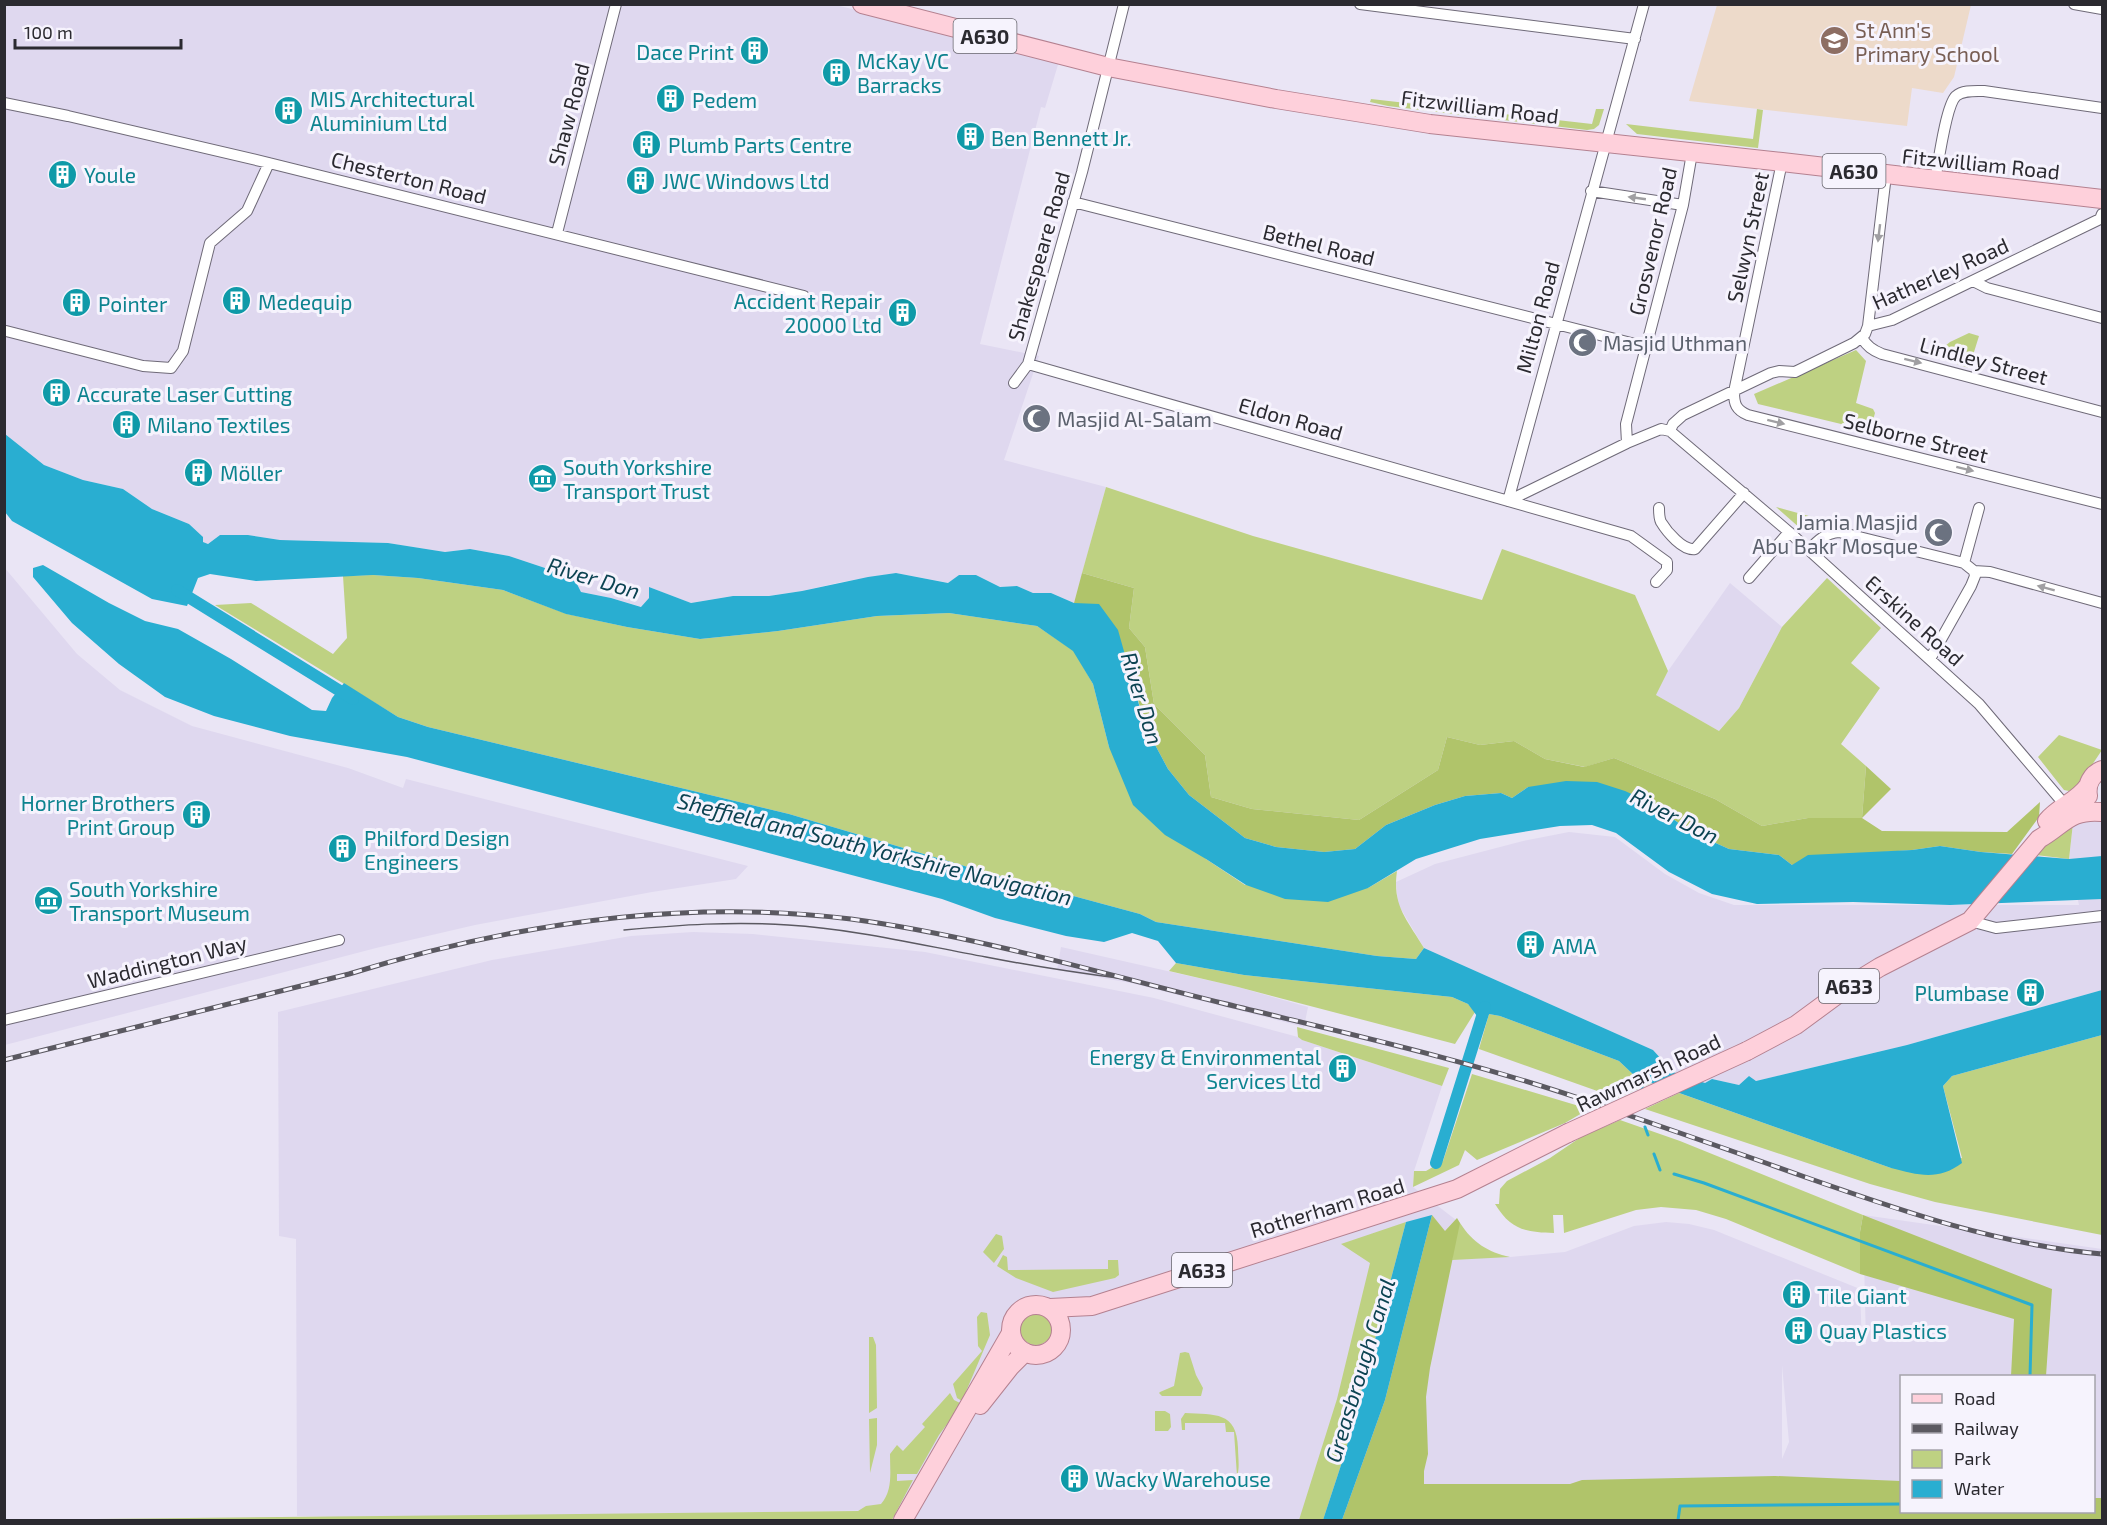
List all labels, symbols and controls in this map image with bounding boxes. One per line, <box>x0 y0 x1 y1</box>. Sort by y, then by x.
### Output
scale bar <box>15 12 182 50</box>
place label: St Ann's Primary School <box>1855 17 2000 66</box>
road number: A630 <box>954 19 1016 53</box>
text: 100 m <box>24 21 73 43</box>
school or university icon: St Ann's Primary School <box>1818 25 1850 57</box>
building icon: Dace Print <box>739 35 771 67</box>
place label: Dace Print <box>636 39 734 64</box>
place label: McKay VC Barracks <box>857 48 949 97</box>
building icon: McKay VC Barracks <box>820 56 852 88</box>
street label: Shaw Road <box>542 60 594 168</box>
building icon: Pedem <box>655 83 687 115</box>
street label: Fitzwilliam Road <box>1400 84 1560 128</box>
place label: MIS Architectural Aluminium Ltd <box>310 86 475 135</box>
place label: Pedem <box>692 87 757 112</box>
building icon: MIS Architectural Aluminium Ltd <box>273 94 305 126</box>
building icon: Ben Bennett Jr. <box>954 121 986 153</box>
place label: Ben Bennett Jr. <box>991 125 1132 150</box>
building icon: Plumb Parts Centre <box>631 128 663 160</box>
place label: Plumb Parts Centre <box>668 132 852 157</box>
street label: Fitzwilliam Road <box>1901 142 2061 184</box>
street label: Chesterton Road <box>329 146 489 208</box>
road number: A630 <box>1822 154 1886 188</box>
building icon: Youle <box>47 158 79 190</box>
place label: Youle <box>84 162 136 187</box>
building icon: JWC Windows Ltd <box>625 164 657 196</box>
street label: Grosvenor Road <box>1623 164 1681 318</box>
place label: JWC Windows Ltd <box>662 168 830 193</box>
street label: Shakespeare Road <box>1002 168 1074 344</box>
street label: Selwyn Street <box>1721 170 1773 304</box>
one-way arrow <box>1627 193 1646 202</box>
street label: Bethel Road <box>1260 218 1378 270</box>
one-way arrow <box>1874 223 1884 242</box>
street label: Hatherley Road <box>1868 232 2012 314</box>
street label: Milton Road <box>1510 258 1564 376</box>
building icon: Medequip <box>221 285 253 317</box>
building icon: Pointer <box>61 287 93 319</box>
place label: Accident Repair 20000 Ltd <box>734 288 883 337</box>
place label: Medequip <box>258 289 352 314</box>
place label: Pointer <box>98 291 168 316</box>
building icon: Accident Repair 20000 Ltd <box>887 296 919 328</box>
mosque icon: Masjid Uthman <box>1566 326 1598 358</box>
place label: Masjid Uthman <box>1603 330 1747 356</box>
street label: Lindley Street <box>1917 331 2051 389</box>
one-way arrow <box>1904 357 1922 367</box>
building icon: Accurate Laser Cutting <box>40 377 72 409</box>
place label: Accurate Laser Cutting <box>77 381 293 406</box>
street label: Eldon Road <box>1236 391 1346 445</box>
mosque icon: Masjid Al-Salam <box>1020 402 1052 434</box>
place label: Masjid Al-Salam <box>1057 406 1212 432</box>
street label: Selborne Street <box>1841 407 1991 467</box>
building icon: Milano Textiles <box>110 408 142 440</box>
place label: Milano Textiles <box>147 412 290 437</box>
one-way arrow <box>1767 417 1785 427</box>
place label: South Yorkshire Transport Trust <box>563 454 712 503</box>
building icon: Möller <box>183 456 215 488</box>
place label: Möller <box>220 460 283 485</box>
museum icon: South Yorkshire Transport Trust <box>526 462 558 494</box>
one-way arrow <box>1956 465 1974 475</box>
place label: Jamia Masjid Abu Bakr Mosque <box>1752 509 1918 558</box>
mosque icon: Jamia Masjid Abu Bakr Mosque <box>1923 517 1955 549</box>
water label: River Don <box>545 551 643 603</box>
street label: Erskine Road <box>1861 569 1969 671</box>
one-way arrow <box>2037 582 2055 592</box>
water label: River Don <box>1117 649 1169 747</box>
water label: River Don <box>1627 782 1723 848</box>
water label: Sheffield and South Yorkshire Navigation <box>675 786 1075 910</box>
place label: Horner Brothers Print Group <box>21 790 175 839</box>
building icon: Horner Brothers Print Group <box>180 798 212 830</box>
place label: Philford Design Engineers <box>364 825 510 874</box>
building icon: Philford Design Engineers <box>327 833 359 865</box>
place label: South Yorkshire Transport Museum <box>69 876 250 925</box>
museum icon: South Yorkshire Transport Museum <box>32 884 64 916</box>
street label: Waddington Way <box>85 929 249 993</box>
building icon: AMA <box>1515 929 1547 961</box>
place label: AMA <box>1552 933 1597 958</box>
road number: A633 <box>1819 969 1879 1003</box>
building icon: Plumbase <box>2014 976 2046 1008</box>
place label: Plumbase <box>1915 980 2009 1005</box>
street label: Rawmarsh Road <box>1572 1028 1724 1116</box>
place label: Energy & Environmental Services Ltd <box>1089 1044 1322 1093</box>
building icon: Energy & Environmental Services Ltd <box>1326 1052 1358 1084</box>
street label: Rotherham Road <box>1247 1172 1407 1242</box>
road number: A633 <box>1172 1253 1232 1287</box>
water label: Greasbrough Canal <box>1319 1275 1399 1465</box>
building icon: Tile Giant <box>1780 1279 1812 1311</box>
place label: Tile Giant <box>1817 1283 1907 1308</box>
building icon: Quay Plastics <box>1782 1314 1814 1346</box>
place label: Quay Plastics <box>1819 1318 1947 1344</box>
legend <box>1900 1375 2095 1513</box>
text: Road <box>1954 1387 1995 1409</box>
text: Railway <box>1954 1417 2019 1439</box>
text: Park <box>1954 1447 1991 1469</box>
building icon: Wacky Warehouse <box>1058 1462 1090 1494</box>
place label: Wacky Warehouse <box>1095 1466 1271 1491</box>
text: Water <box>1954 1477 2004 1499</box>

